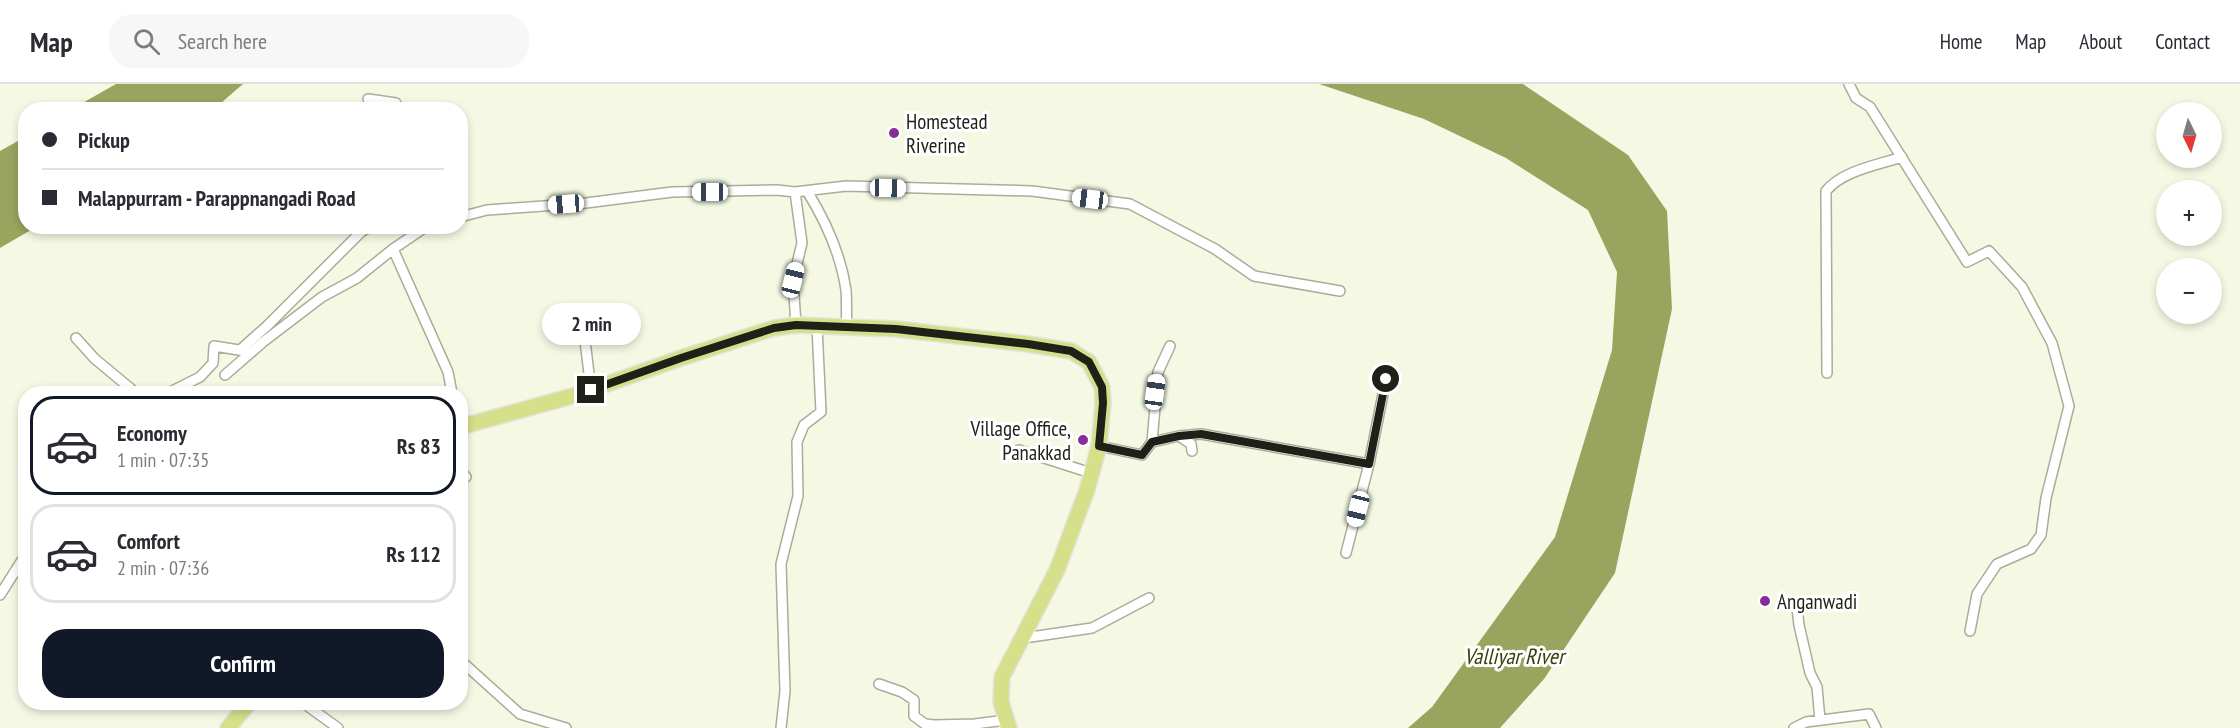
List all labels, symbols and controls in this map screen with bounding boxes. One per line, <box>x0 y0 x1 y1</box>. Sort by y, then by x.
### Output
search box <box>109 14 529 68</box>
text: Map <box>30 23 73 60</box>
icon: search <box>130 25 163 58</box>
text: Search here <box>178 27 267 55</box>
text: Home <box>1940 28 1982 55</box>
text: Map <box>2015 28 2046 55</box>
text: About <box>2079 28 2122 55</box>
text: Contact <box>2155 28 2210 55</box>
north arrow <box>2156 102 2222 168</box>
map controls <box>2156 102 2222 324</box>
place label: Homestead Riverine <box>906 108 988 159</box>
text: Pickup <box>78 126 130 154</box>
marker: Homestead Riverine <box>887 126 901 140</box>
car <box>870 179 906 197</box>
button: + <box>2156 180 2222 246</box>
car <box>692 183 728 201</box>
text: Malappurram - Parappnangadi Road <box>78 184 355 212</box>
car <box>1071 188 1109 210</box>
car <box>547 194 585 214</box>
button: − <box>2156 258 2222 324</box>
car <box>780 260 806 300</box>
callout: 2 min <box>542 303 640 345</box>
text: 2 min <box>571 311 612 337</box>
route start <box>1372 365 1399 392</box>
car <box>1144 373 1166 411</box>
route end <box>577 376 604 403</box>
place label: Village Office, Panakkad <box>970 415 1071 466</box>
icon: car <box>45 419 99 473</box>
text: Economy <box>117 419 187 447</box>
text: Rs 83 <box>397 432 441 460</box>
marker: Village Office, Panakkad <box>1076 433 1090 447</box>
text: 1 min · 07:35 <box>117 447 209 473</box>
car <box>1345 489 1371 529</box>
icon: car <box>45 527 99 581</box>
text: Comfort <box>117 527 180 555</box>
text: Rs 112 <box>386 540 441 568</box>
text: 2 min · 07:36 <box>117 555 209 581</box>
place label: Anganwadi <box>1777 588 1857 615</box>
marker: Anganwadi <box>1758 594 1772 608</box>
button: Confirm <box>42 629 444 698</box>
water label: Valliyar River <box>1464 642 1567 670</box>

